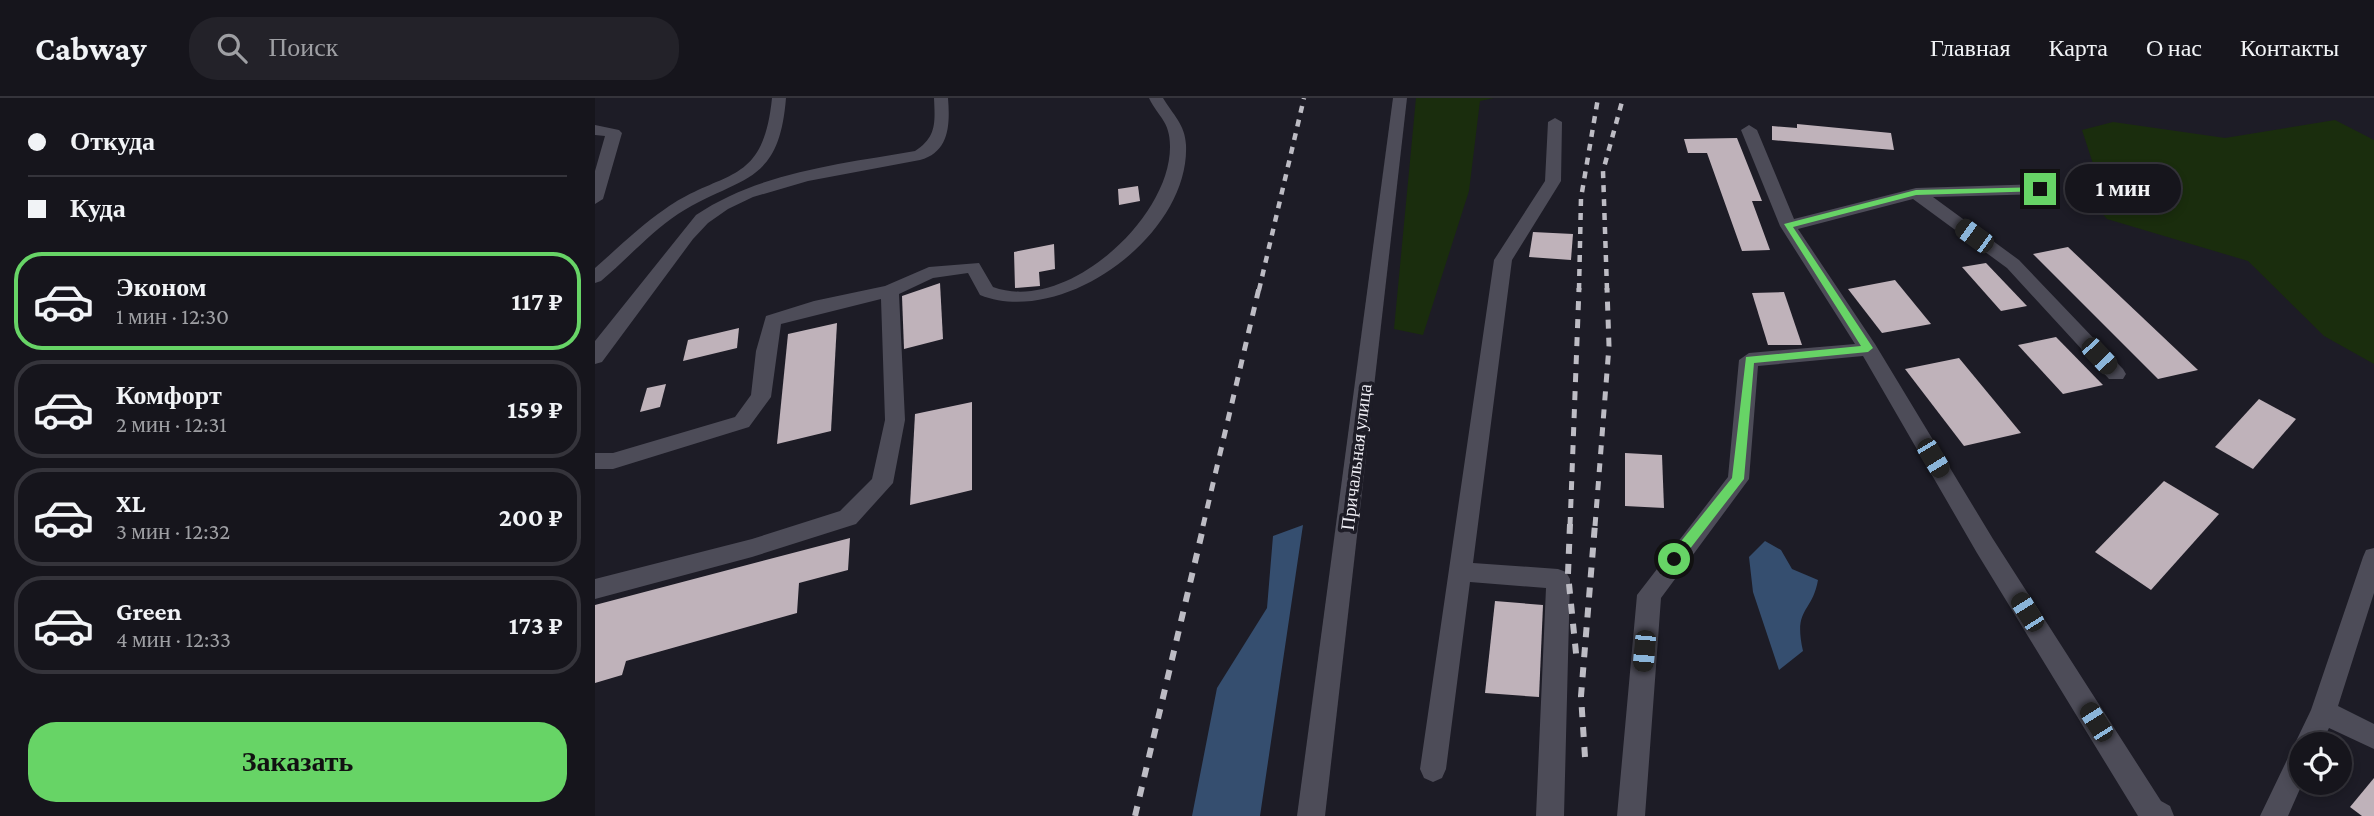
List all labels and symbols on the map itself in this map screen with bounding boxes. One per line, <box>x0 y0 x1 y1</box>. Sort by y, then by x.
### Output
callout: 1 мин <box>2065 164 2180 214</box>
route end <box>2024 173 2056 205</box>
car <box>1951 215 1998 257</box>
car <box>2077 333 2122 379</box>
street label: Причальная улица <box>1337 382 1375 531</box>
car <box>1914 435 1953 481</box>
route start <box>1658 543 1690 575</box>
car <box>2007 589 2048 635</box>
car <box>1632 629 1657 673</box>
car <box>2076 699 2117 745</box>

